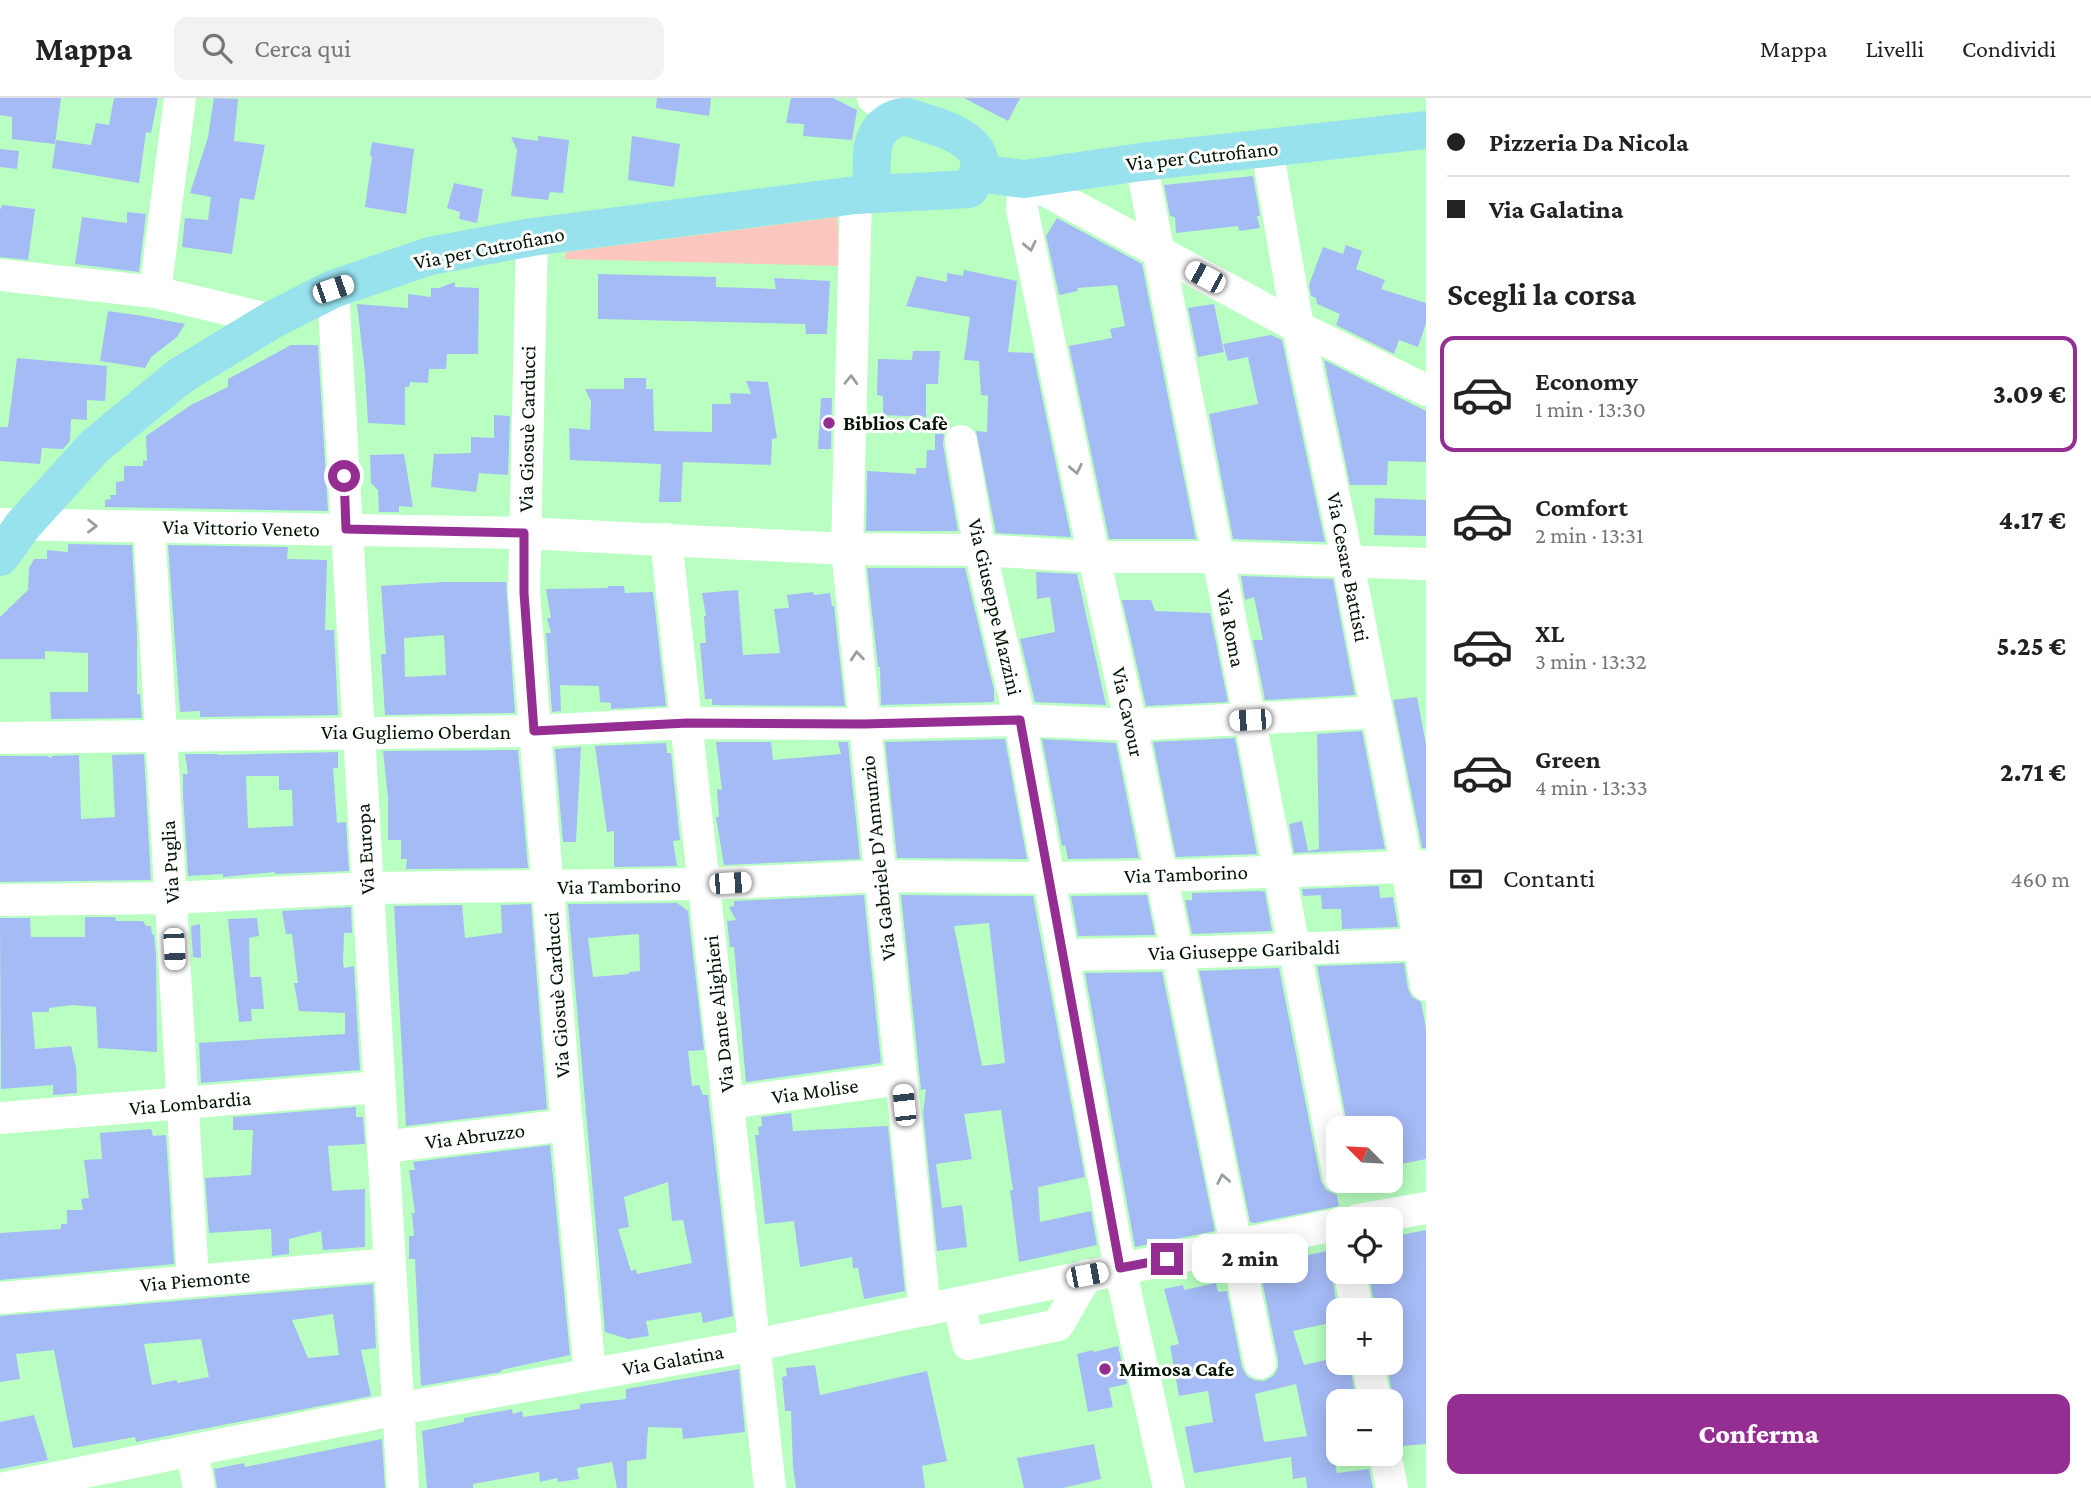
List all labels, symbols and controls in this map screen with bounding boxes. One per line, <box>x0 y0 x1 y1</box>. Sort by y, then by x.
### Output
search box <box>174 17 664 80</box>
icon: search <box>198 29 236 67</box>
text: Mappa <box>35 30 132 67</box>
text: Cerca qui <box>254 34 351 63</box>
text: Mappa <box>1760 35 1827 62</box>
text: Livelli <box>1865 35 1924 62</box>
text: Condividi <box>1962 35 2056 62</box>
text: Pizzeria Da Nicola <box>1489 128 1689 157</box>
street label: Via per Cutrofiano <box>1125 136 1279 176</box>
text: Via Galatina <box>1489 195 1623 224</box>
street label: Via per Cutrofiano <box>412 222 566 274</box>
one-way arrow <box>1021 240 1036 252</box>
car <box>1182 258 1229 296</box>
car <box>310 272 357 306</box>
text: Scegli la corsa <box>1447 276 1636 312</box>
street label: Via Giosuè Carducci <box>514 345 540 512</box>
icon: car <box>1451 363 1514 426</box>
text: Economy <box>1535 367 1638 396</box>
one-way arrow <box>843 375 859 385</box>
text: 3.09 € <box>1993 380 2066 409</box>
text: 1 min · 13:30 <box>1535 396 1646 422</box>
place label: Biblios Cafè <box>843 411 948 435</box>
marker: Biblios Cafè <box>821 415 837 431</box>
route start <box>328 460 360 492</box>
one-way arrow <box>1067 463 1082 475</box>
icon: car <box>1451 489 1514 552</box>
street label: Via Cesare Battisti <box>1322 490 1374 644</box>
text: Comfort <box>1535 493 1628 522</box>
text: 4.17 € <box>1999 506 2066 535</box>
street label: Via Vittorio Veneto <box>162 515 320 541</box>
street label: Via Giuseppe Mazzini <box>963 516 1027 698</box>
one-way arrow <box>87 518 98 533</box>
text: 2 min · 13:31 <box>1535 522 1644 548</box>
street label: Via Roma <box>1212 587 1250 669</box>
icon: car <box>1451 615 1514 678</box>
text: XL <box>1535 619 1564 648</box>
text: 5.25 € <box>1996 632 2066 661</box>
text: 3 min · 13:32 <box>1535 648 1647 674</box>
one-way arrow <box>850 651 865 662</box>
street label: Via Cavour <box>1107 665 1149 760</box>
car <box>1229 708 1272 732</box>
street label: Via Gugliemo Oberdan <box>321 720 511 744</box>
icon: car <box>1451 741 1514 804</box>
text: Green <box>1535 745 1601 774</box>
street label: Via Gabriele D'Annunzio <box>855 754 901 962</box>
text: 2.71 € <box>2000 758 2066 787</box>
text: 4 min · 13:33 <box>1535 774 1648 800</box>
street label: Via Europa <box>351 802 379 895</box>
street label: Via Puglia <box>156 819 184 904</box>
street label: Via Tamborino <box>1124 860 1248 888</box>
icon: cash <box>1447 860 1485 898</box>
text: Contanti <box>1503 864 1595 893</box>
text: 460 m <box>2011 866 2070 892</box>
car <box>709 871 752 895</box>
street label: Via Tamborino <box>557 873 681 899</box>
street label: Via Giosuè Carducci <box>539 911 575 1079</box>
car <box>163 927 186 971</box>
street label: Via Dante Alighieri <box>699 934 739 1094</box>
street label: Via Giuseppe Garibaldi <box>1148 935 1341 965</box>
street label: Via Molise <box>770 1073 860 1109</box>
car <box>892 1083 917 1127</box>
street label: Via Lombardia <box>128 1086 252 1120</box>
north arrow <box>1326 1116 1404 1194</box>
map controls <box>1326 1116 1403 1466</box>
street label: Via Abruzzo <box>424 1118 526 1154</box>
one-way arrow <box>1216 1173 1231 1185</box>
button: locate <box>1326 1207 1403 1284</box>
callout: 2 min <box>1192 1234 1307 1284</box>
route end <box>1151 1243 1183 1275</box>
text: 2 min <box>1222 1245 1278 1271</box>
car <box>1065 1261 1110 1289</box>
street label: Via Piemonte <box>139 1263 251 1297</box>
button: + <box>1326 1298 1403 1375</box>
street label: Via Galatina <box>620 1339 726 1381</box>
place label: Mimosa Cafe <box>1119 1357 1234 1381</box>
marker: Mimosa Cafe <box>1097 1361 1113 1377</box>
button: − <box>1326 1389 1403 1466</box>
button: Conferma <box>1447 1394 2070 1474</box>

